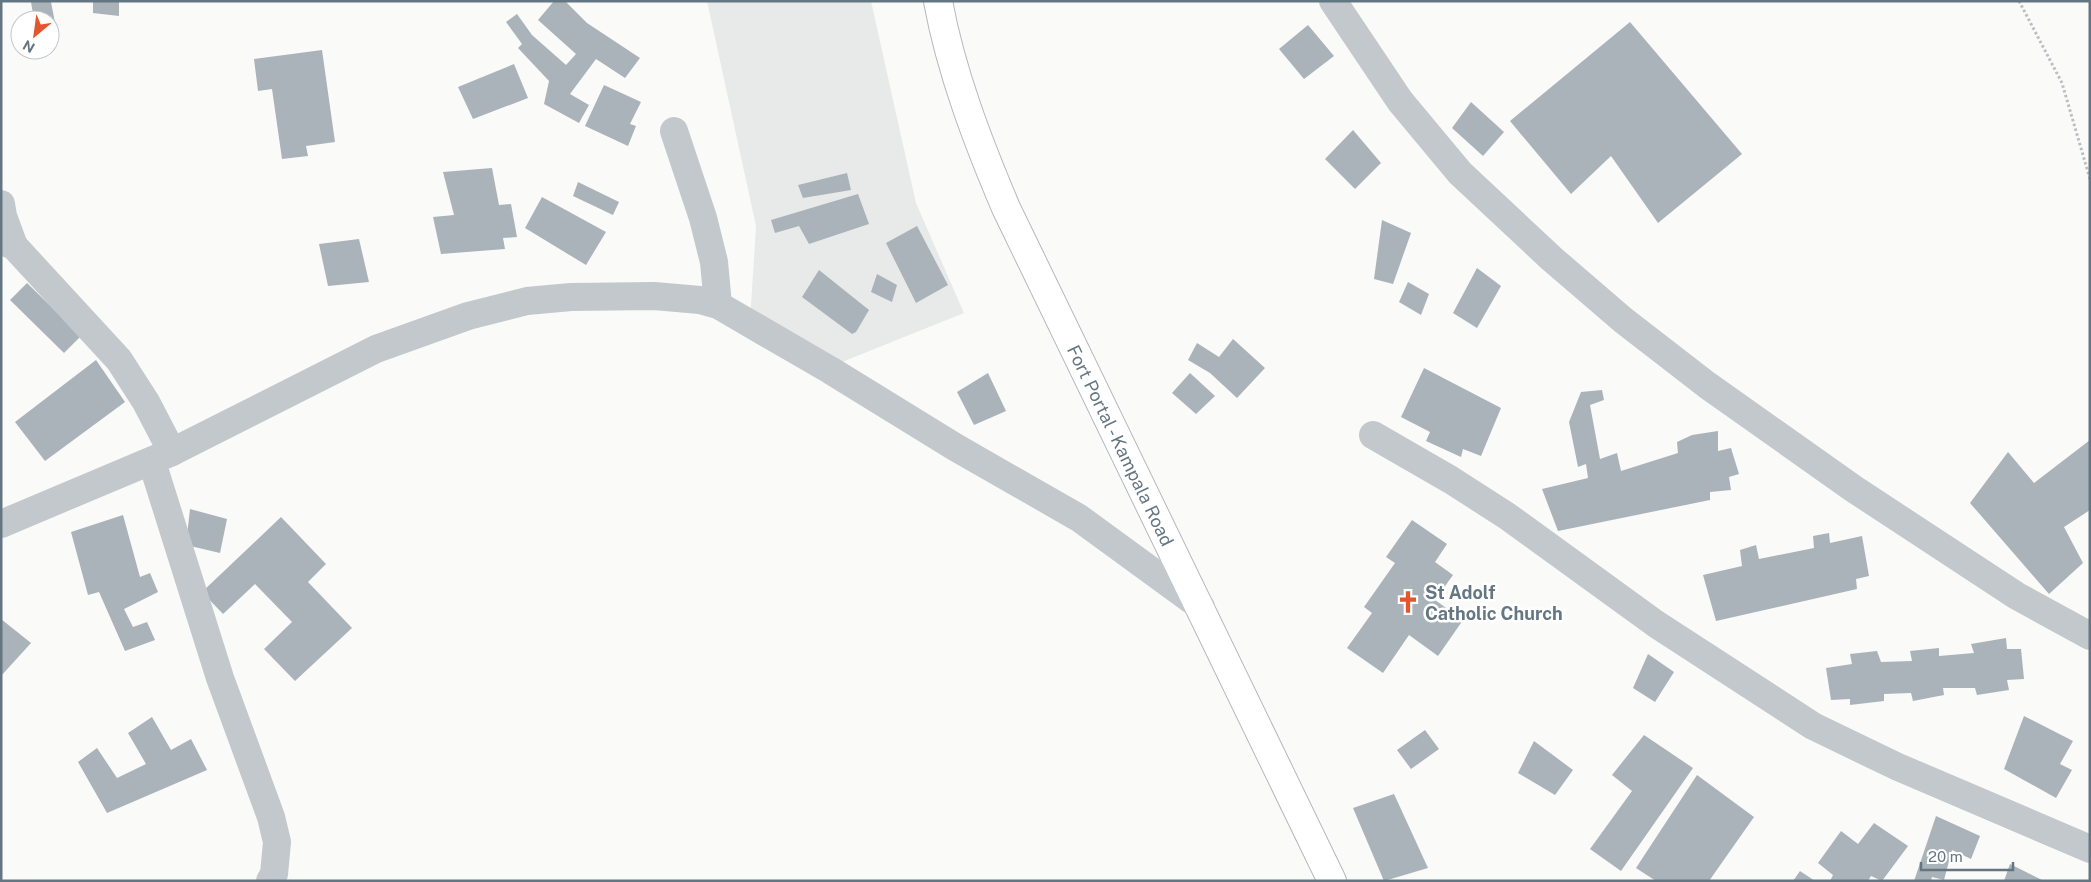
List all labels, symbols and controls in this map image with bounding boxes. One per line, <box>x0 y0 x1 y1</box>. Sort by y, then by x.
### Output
north arrow <box>10 10 60 60</box>
text: N <box>20 37 37 56</box>
street label: Fort Portal - Kampala Road <box>1063 341 1179 549</box>
place label: St Adolf Catholic Church <box>1425 582 1563 624</box>
church icon: St Adolf Catholic Church <box>1395 589 1421 615</box>
scale bar <box>1921 840 2014 872</box>
text: 20 m <box>1928 848 1963 865</box>

